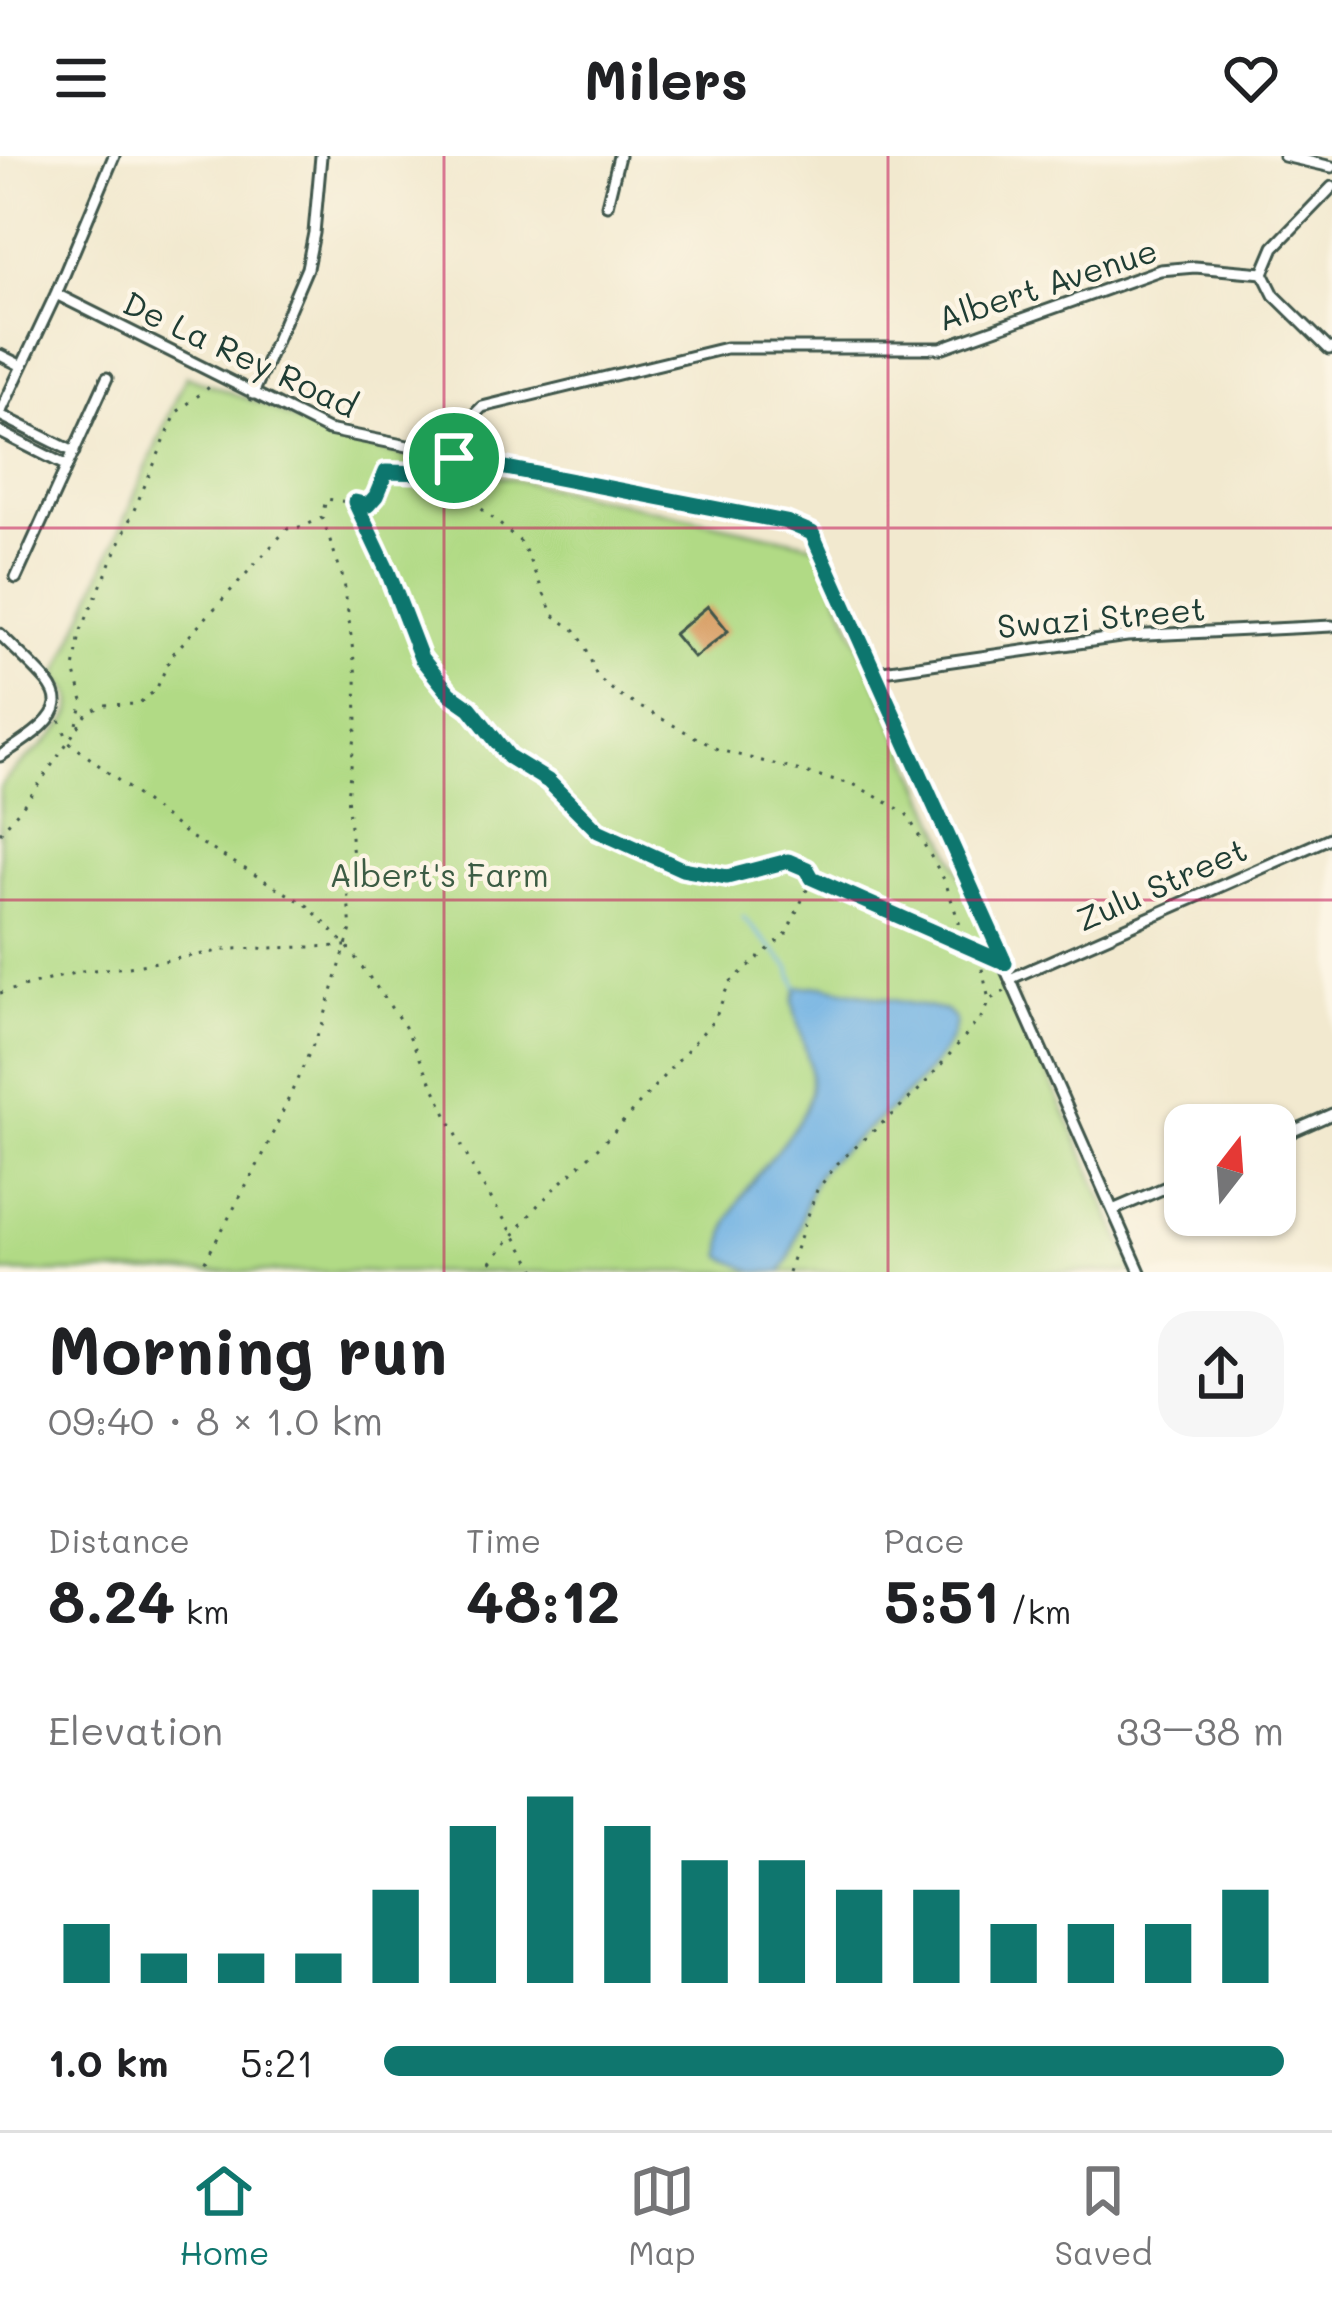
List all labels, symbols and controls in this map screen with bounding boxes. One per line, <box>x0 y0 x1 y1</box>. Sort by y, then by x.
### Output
text: Milers <box>584 43 748 114</box>
icon: menu <box>48 45 114 111</box>
icon: heart <box>1218 45 1284 111</box>
street label: Albert Avenue <box>932 227 1162 339</box>
street label: De La Rey Road <box>117 280 365 427</box>
pin <box>403 407 505 509</box>
icon: arrive <box>421 425 487 491</box>
street label: Swazi Street <box>995 585 1207 647</box>
street label: Zulu Street <box>1069 826 1253 940</box>
park label: Albert's Farm <box>329 852 549 895</box>
north arrow <box>1164 1104 1296 1236</box>
map controls <box>1164 1104 1296 1236</box>
text: Morning run <box>48 1306 447 1392</box>
button: share <box>1158 1311 1284 1437</box>
text: 09:40 · 8 × 1.0 km <box>48 1394 383 1445</box>
text: Distance <box>48 1518 190 1561</box>
text: Time <box>466 1518 541 1561</box>
text: Pace <box>884 1518 965 1561</box>
text: 8.24 <box>48 1561 175 1639</box>
text: 48:12 <box>466 1561 620 1639</box>
text: 5:51 <box>884 1561 1000 1639</box>
text: km <box>175 1589 230 1632</box>
text: /km <box>1000 1589 1071 1632</box>
text: Elevation <box>48 1704 223 1755</box>
text: 33–38 m <box>1116 1704 1284 1755</box>
text: 1.0 km <box>48 2036 168 2087</box>
text: 5:21 <box>240 2036 314 2087</box>
tab: Home <box>179 2158 269 2273</box>
tab: Map <box>628 2158 696 2273</box>
tab: Saved <box>1055 2158 1152 2273</box>

